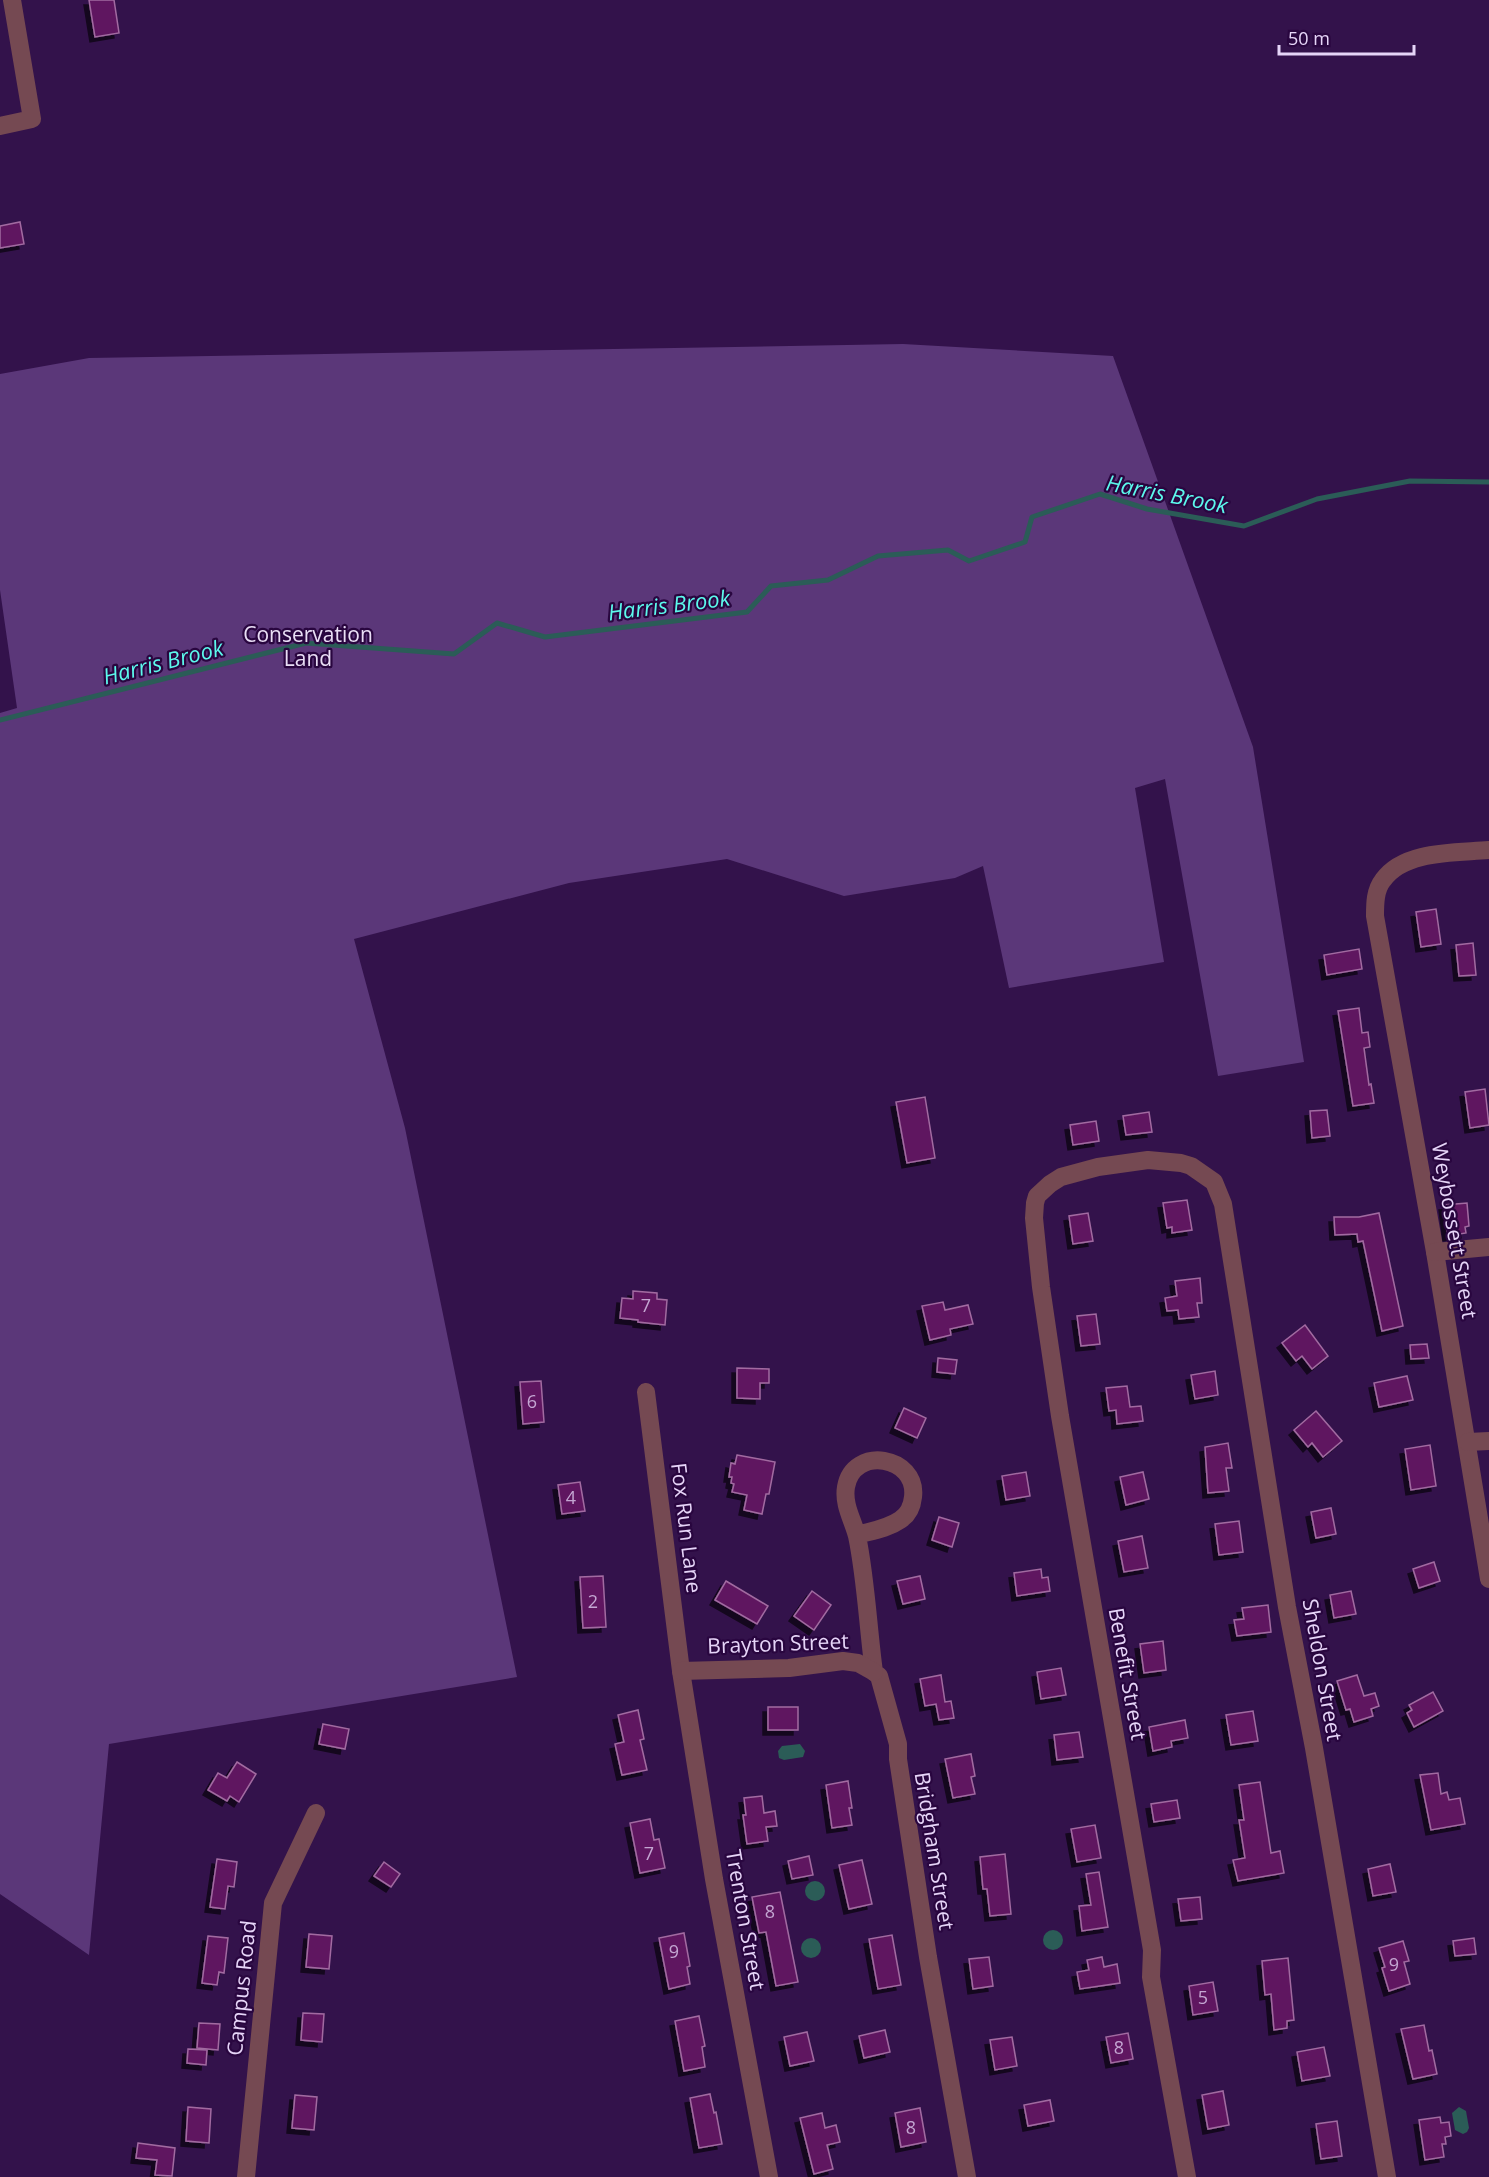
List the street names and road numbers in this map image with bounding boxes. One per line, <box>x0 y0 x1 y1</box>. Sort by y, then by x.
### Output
street label: Weybossett Street <box>1426 1141 1484 1321</box>
street label: Fox Run Lane <box>665 1461 709 1595</box>
street label: Sheldon Street <box>1297 1597 1349 1743</box>
street label: Benefit Street <box>1103 1605 1153 1742</box>
street label: Brayton Street <box>707 1627 849 1659</box>
street label: Bridgham Street <box>909 1770 961 1932</box>
street label: Trenton Street <box>720 1848 772 1992</box>
street label: Campus Road <box>220 1919 262 2057</box>

